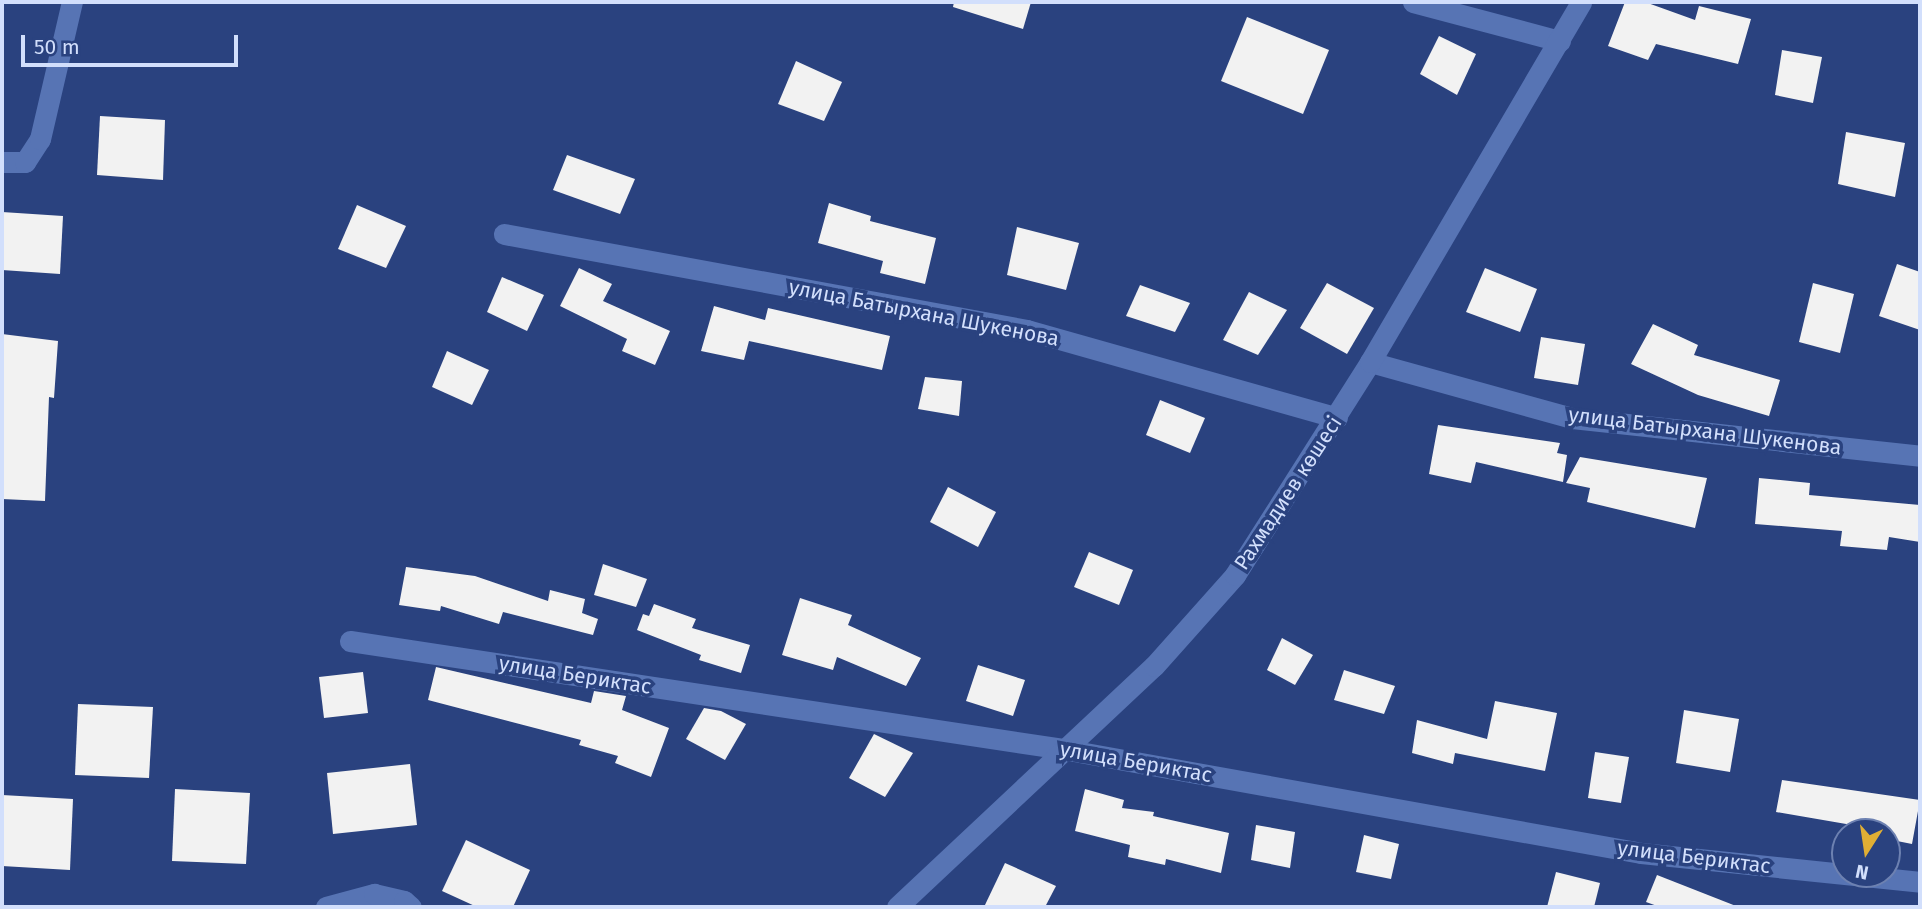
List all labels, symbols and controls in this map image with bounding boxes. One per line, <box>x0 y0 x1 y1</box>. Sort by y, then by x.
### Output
scale bar <box>24 21 242 65</box>
text: 50 m <box>34 34 80 60</box>
street label: улица Батырхана Шукенова <box>787 274 1061 352</box>
street label: улица Батырхана Шукенова <box>1567 402 1843 460</box>
street label: Рахмадиев көшесі <box>1229 411 1347 575</box>
street label: улица Бериктас <box>497 651 653 699</box>
street label: улица Бериктас <box>1058 736 1214 788</box>
north arrow <box>1831 818 1901 888</box>
street label: улица Бериктас <box>1616 835 1772 879</box>
text: N <box>1853 860 1871 885</box>

